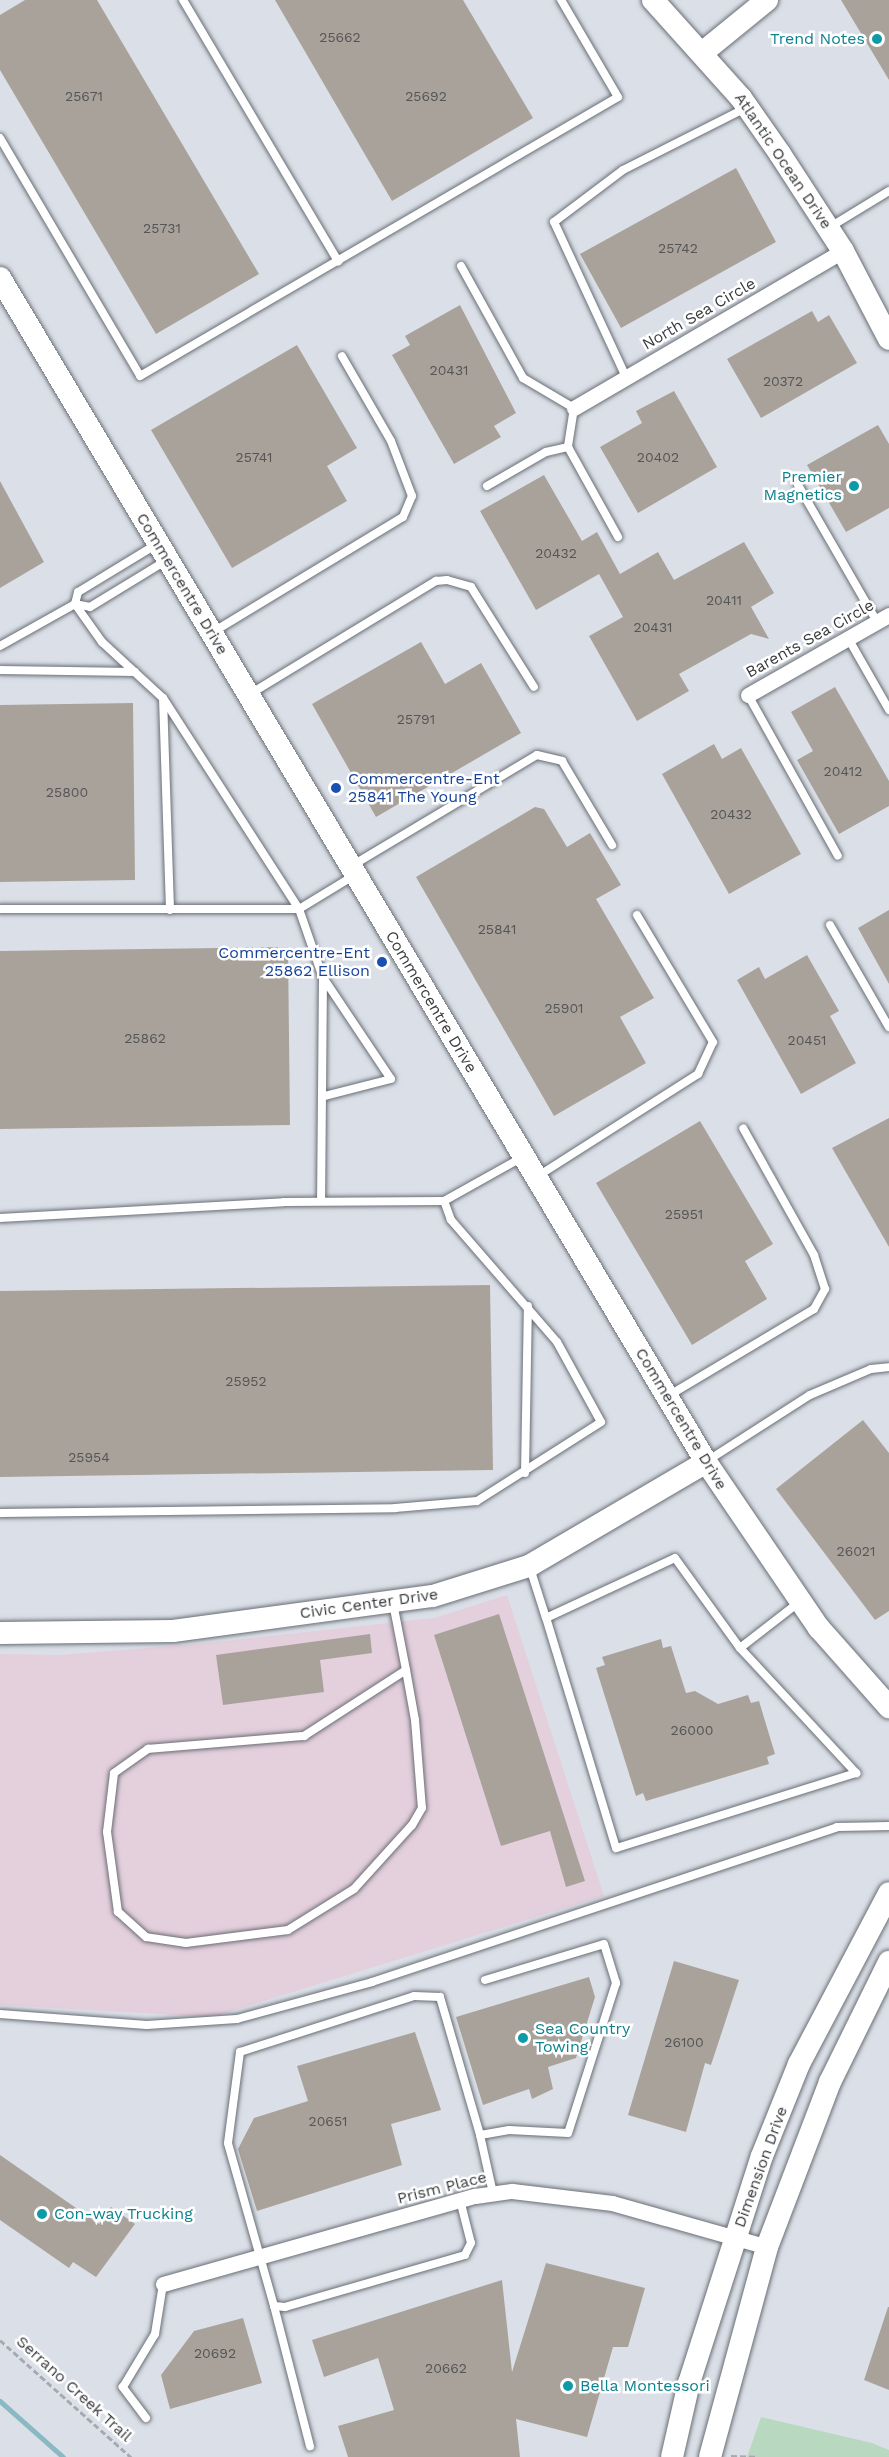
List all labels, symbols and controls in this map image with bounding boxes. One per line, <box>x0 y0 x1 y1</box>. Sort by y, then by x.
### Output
house number: 25662 <box>319 29 361 45</box>
place label: Trend Notes <box>770 29 865 49</box>
marker: Trend Notes <box>870 32 884 46</box>
house number: 25671 <box>65 88 103 104</box>
house number: 25692 <box>405 88 447 104</box>
street label: Atlantic Ocean Drive <box>730 89 836 233</box>
house number: 25731 <box>143 220 181 236</box>
house number: 25742 <box>658 240 698 256</box>
street label: North Sea Circle <box>639 274 759 354</box>
house number: 20431 <box>429 362 469 378</box>
house number: 20372 <box>763 373 803 389</box>
house number: 25741 <box>235 449 273 465</box>
house number: 20402 <box>637 449 679 465</box>
place label: Premier Magnetics <box>764 467 842 505</box>
marker: Premier Magnetics <box>847 479 861 493</box>
street label: Commercentre Drive <box>132 510 232 658</box>
house number: 20432 <box>535 545 577 561</box>
house number: 20411 <box>706 592 742 608</box>
street label: Barents Sea Circle <box>742 596 878 682</box>
house number: 20431 <box>633 619 673 635</box>
house number: 25791 <box>397 711 435 727</box>
house number: 20412 <box>824 763 862 779</box>
place label: Commercentre-Ent 25841 The Young <box>348 769 500 807</box>
marker: Commercentre-Ent 25841 The Young <box>329 781 343 795</box>
house number: 25800 <box>46 784 88 800</box>
house number: 20432 <box>710 806 752 822</box>
house number: 25841 <box>478 921 516 937</box>
street label: Commercentre Drive <box>381 928 481 1076</box>
place label: Commercentre-Ent 25862 Ellison <box>218 943 370 981</box>
marker: Commercentre-Ent 25862 Ellison <box>375 955 389 969</box>
house number: 25901 <box>544 1000 584 1016</box>
house number: 25862 <box>124 1030 166 1046</box>
house number: 20451 <box>787 1032 827 1048</box>
house number: 25951 <box>665 1206 703 1222</box>
street label: Commercentre Drive <box>631 1345 731 1493</box>
house number: 25952 <box>225 1373 267 1389</box>
house number: 25954 <box>68 1449 110 1465</box>
house number: 26021 <box>836 1543 876 1559</box>
street label: Civic Center Drive <box>298 1585 440 1623</box>
house number: 26000 <box>671 1722 713 1738</box>
place label: Sea Country Towing <box>535 2019 631 2057</box>
marker: Sea Country Towing <box>516 2031 530 2045</box>
house number: 26100 <box>664 2034 704 2050</box>
street label: Dimension Drive <box>730 2104 792 2230</box>
house number: 20651 <box>309 2113 347 2129</box>
street label: Prism Place <box>395 2168 489 2208</box>
place label: Con-way Trucking <box>54 2204 194 2224</box>
marker: Con-way Trucking <box>35 2207 49 2221</box>
street label: Serrano Creek Trail <box>12 2332 136 2446</box>
house number: 20692 <box>194 2345 236 2361</box>
house number: 20662 <box>425 2360 467 2376</box>
place label: Bella Montessori <box>580 2376 710 2396</box>
marker: Bella Montessori <box>561 2379 575 2393</box>

